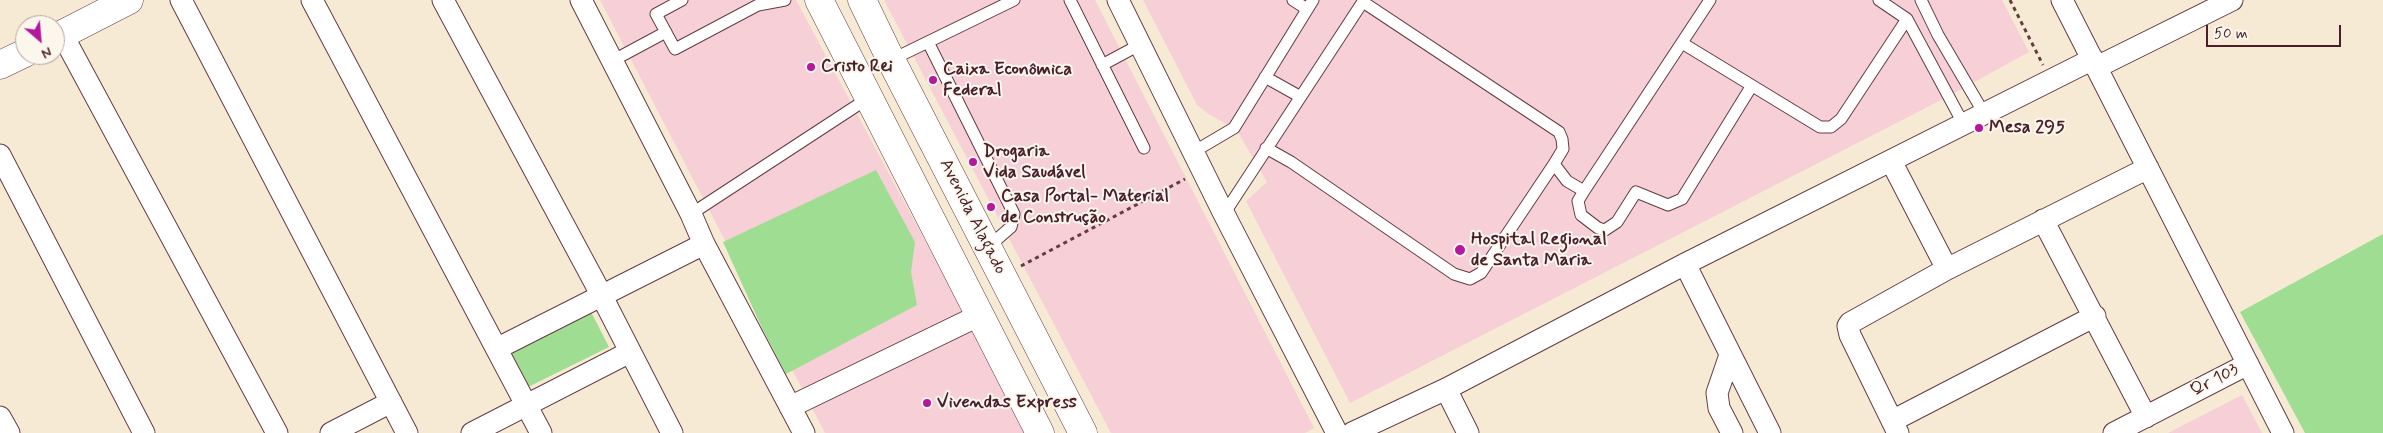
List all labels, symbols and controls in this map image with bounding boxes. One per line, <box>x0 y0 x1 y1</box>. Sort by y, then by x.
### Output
north arrow <box>15 15 65 65</box>
scale bar <box>2208 15 2343 47</box>
text: 50 m <box>2214 24 2248 44</box>
text: N <box>38 42 55 63</box>
place label: Cristo Rei <box>821 56 893 78</box>
place label: Caixa Econômica Federal <box>943 59 1072 102</box>
marker: Cristo Rei <box>805 61 817 73</box>
marker: Caixa Econômica Federal <box>927 74 939 86</box>
place label: Mesa 295 <box>1989 117 2065 139</box>
marker: Mesa 295 <box>1973 122 1985 134</box>
place label: Drogaria Vida Saudável <box>983 141 1086 183</box>
street label: Avenida Alagado <box>934 156 1010 278</box>
marker: Drogaria Vida Saudável <box>967 156 979 168</box>
place label: Casa Portal- Material de Construção <box>1001 186 1169 228</box>
marker: Casa Portal- Material de Construção <box>985 201 997 213</box>
place label: Hospital Regional de Santa Maria <box>1471 229 1607 272</box>
marker: Hospital Regional de Santa Maria <box>1453 243 1467 257</box>
street label: Qr 103 <box>2187 360 2243 402</box>
place label: Vivendas Express <box>937 392 1077 414</box>
marker: Vivendas Express <box>921 397 933 409</box>

